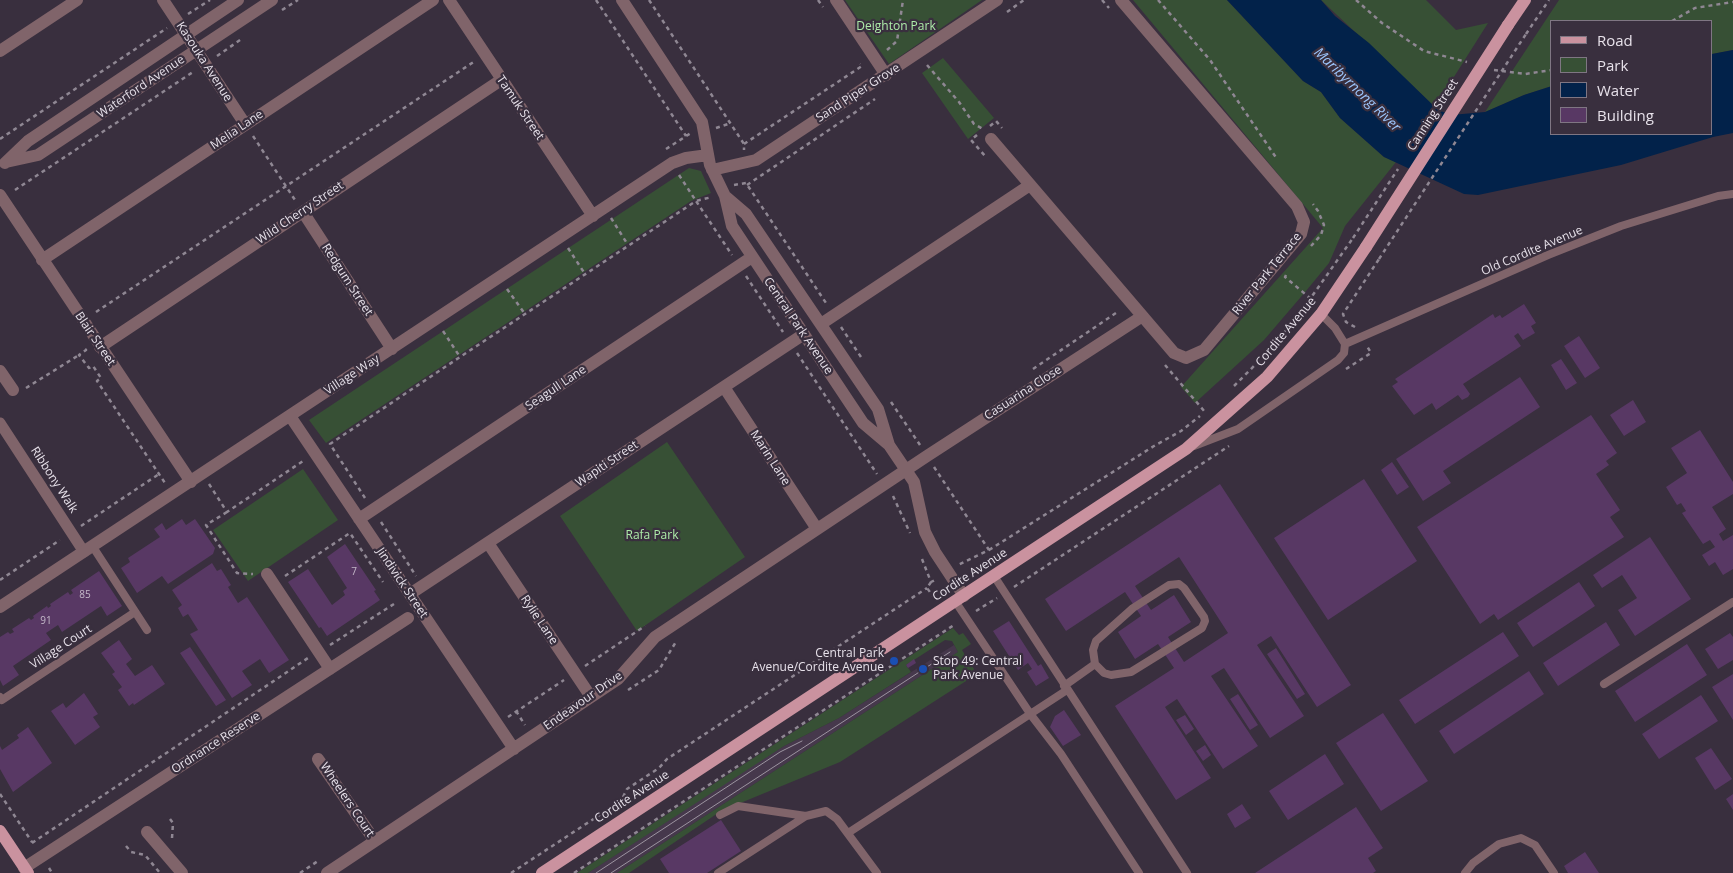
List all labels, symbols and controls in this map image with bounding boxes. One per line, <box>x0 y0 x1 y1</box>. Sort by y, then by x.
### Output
street label: Kasouka Avenue <box>173 19 235 105</box>
park label: Deighton Park <box>856 20 936 34</box>
legend <box>1550 20 1713 135</box>
text: Road <box>1597 30 1633 50</box>
water label: Maribyrnong River <box>1310 44 1404 136</box>
street label: Waterford Avenue <box>95 52 187 122</box>
text: Park <box>1597 55 1628 75</box>
street label: Sand Piper Grove <box>813 61 903 125</box>
street label: Tamuk Street <box>493 73 547 143</box>
street label: Canning Street <box>1404 76 1462 154</box>
text: Water <box>1597 80 1639 100</box>
text: Building <box>1597 105 1654 125</box>
street label: Melia Lane <box>208 107 266 153</box>
street label: Wild Cherry Street <box>254 179 346 247</box>
street label: Old Cordite Avenue <box>1479 223 1585 279</box>
street label: River Park Terrace <box>1229 230 1305 318</box>
street label: Redgum Street <box>318 241 376 319</box>
street label: Central Park Avenue <box>760 275 836 377</box>
street label: Cordite Avenue <box>1253 294 1319 370</box>
street label: Blair Street <box>72 309 118 369</box>
street label: Village Way <box>322 352 382 398</box>
street label: Seagull Lane <box>523 362 589 414</box>
street label: Casuarina Close <box>982 363 1064 423</box>
street label: Marin Lane <box>747 428 793 488</box>
street label: Wapiti Street <box>573 438 641 490</box>
street label: Ribbony Walk <box>27 444 81 516</box>
park label: Rafa Park <box>626 529 678 543</box>
street label: Jindivick Street <box>373 545 431 621</box>
street label: Cordite Avenue <box>930 546 1010 604</box>
house number: 7 <box>351 566 357 578</box>
house number: 85 <box>79 589 91 601</box>
street label: Rylie Lane <box>517 593 561 647</box>
house number: 91 <box>40 615 52 627</box>
street label: Village Court <box>27 622 95 672</box>
place label: Central Park Avenue/Cordite Avenue <box>752 647 884 675</box>
marker: Central Park Avenue/Cordite Avenue <box>888 655 900 667</box>
place label: Stop 49: Central Park Avenue <box>933 655 1022 683</box>
marker: Stop 49: Central Park Avenue <box>917 663 929 675</box>
street label: Endeavour Drive <box>541 669 625 733</box>
street label: Ordnance Reserve <box>169 709 263 777</box>
street label: Wheelers Court <box>317 760 377 840</box>
street label: Cordite Avenue <box>592 768 672 826</box>

